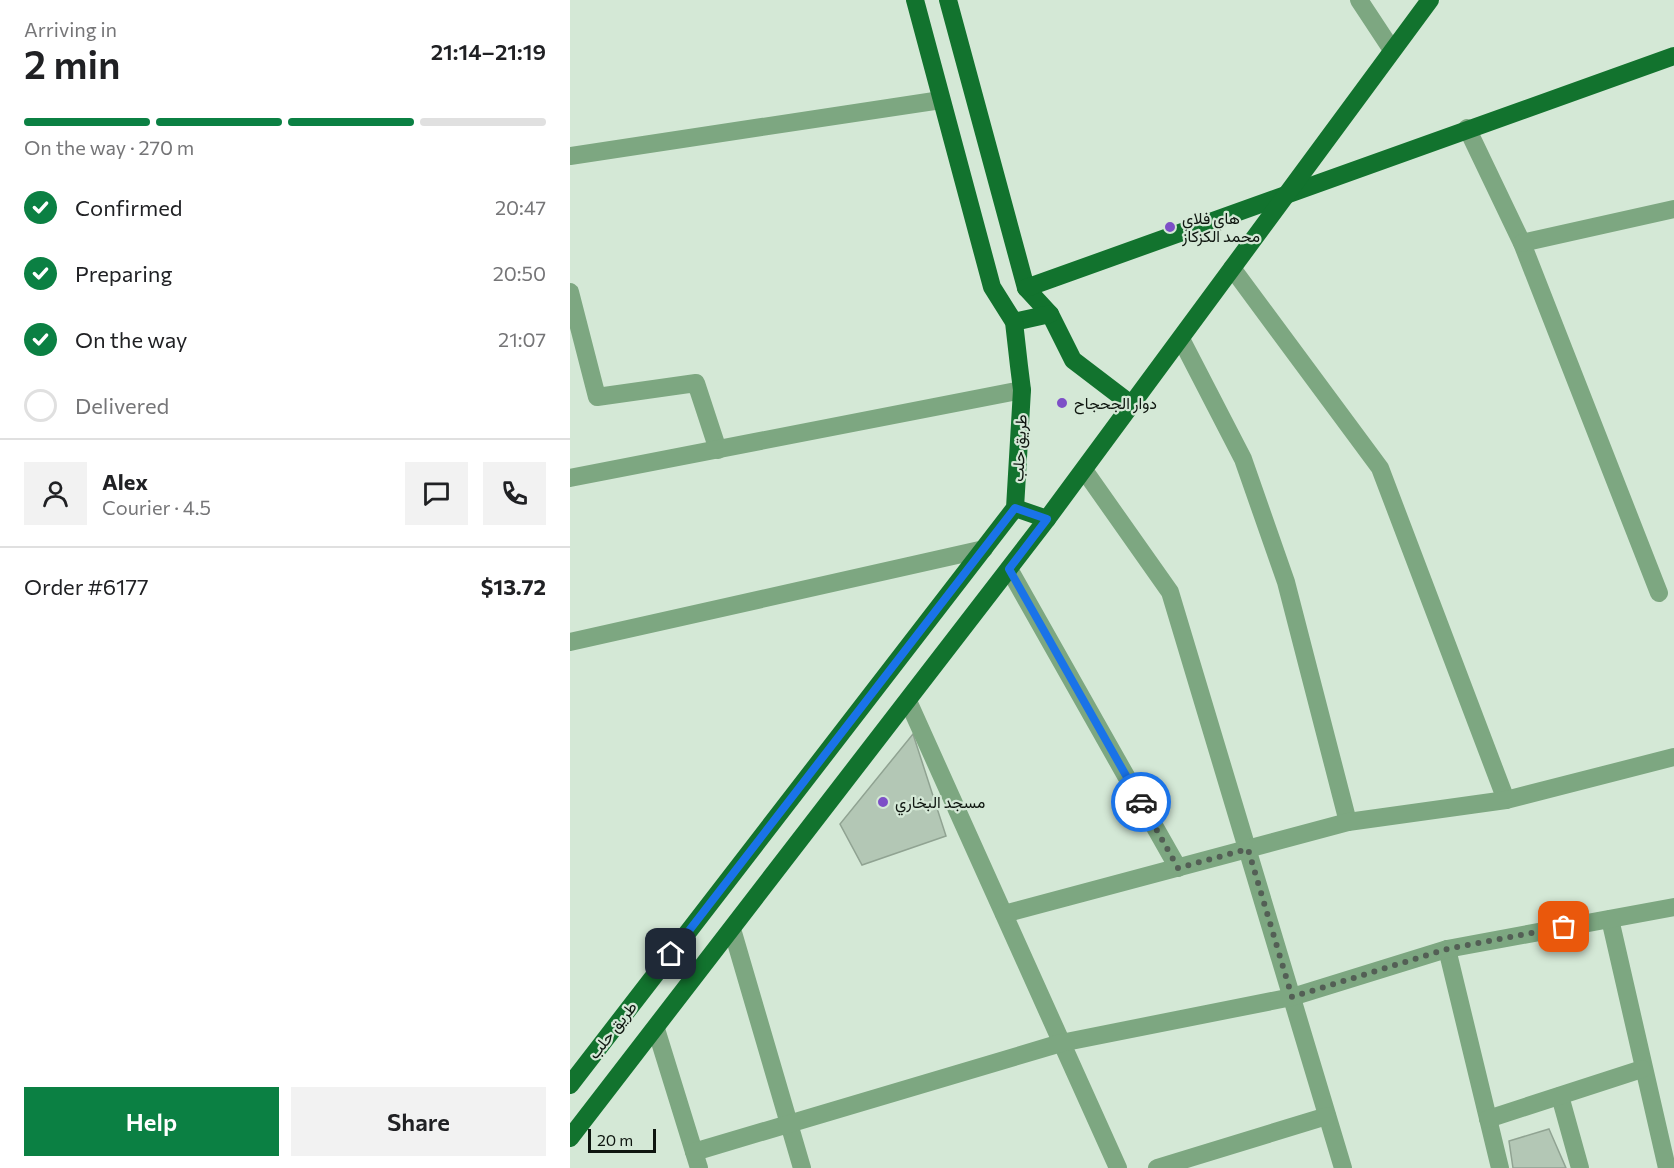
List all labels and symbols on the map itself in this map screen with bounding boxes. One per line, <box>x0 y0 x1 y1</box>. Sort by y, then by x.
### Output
place label: هاي فلاي محمد الكزكاز <box>1181 208 1260 247</box>
marker: هاي فلاي محمد الكزكاز <box>1163 220 1177 234</box>
place label: دوار الجحجاح <box>1074 393 1157 415</box>
marker: دوار الجحجاح <box>1055 396 1069 410</box>
street label: طريق حلب <box>1007 414 1032 482</box>
courier <box>1111 772 1171 832</box>
place label: مسجد البخاري <box>895 792 985 816</box>
marker: مسجد البخاري <box>876 795 890 809</box>
pin <box>1538 901 1589 952</box>
pin <box>645 928 696 979</box>
street label: طريق حلب <box>583 997 641 1063</box>
scale bar <box>588 1126 656 1154</box>

